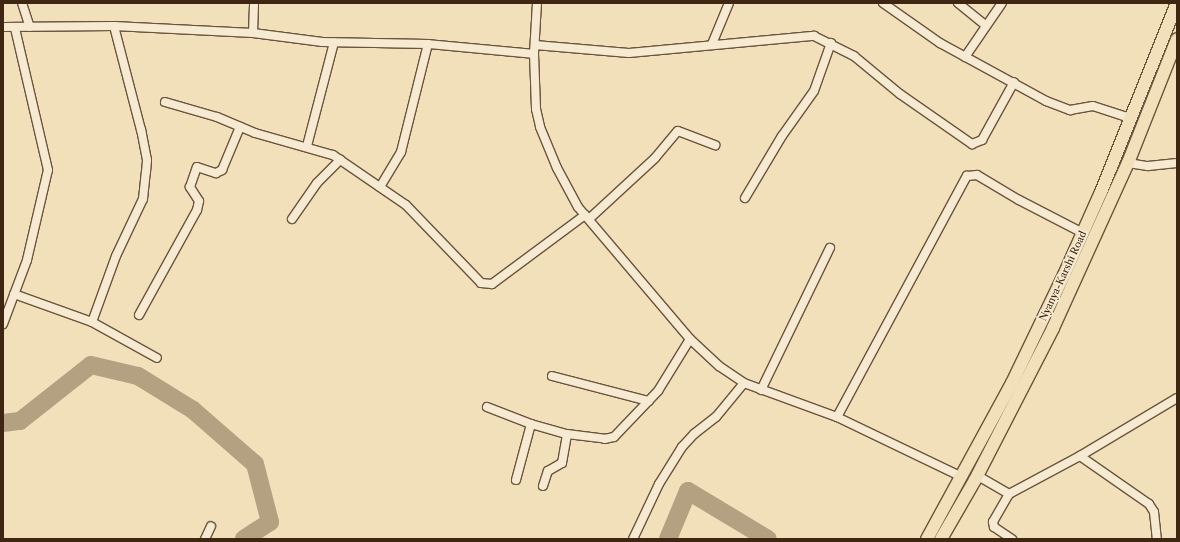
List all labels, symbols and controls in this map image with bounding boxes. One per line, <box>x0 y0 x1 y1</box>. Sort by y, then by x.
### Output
street label: Nyanya-Karshi Road <box>1037 229 1089 323</box>

